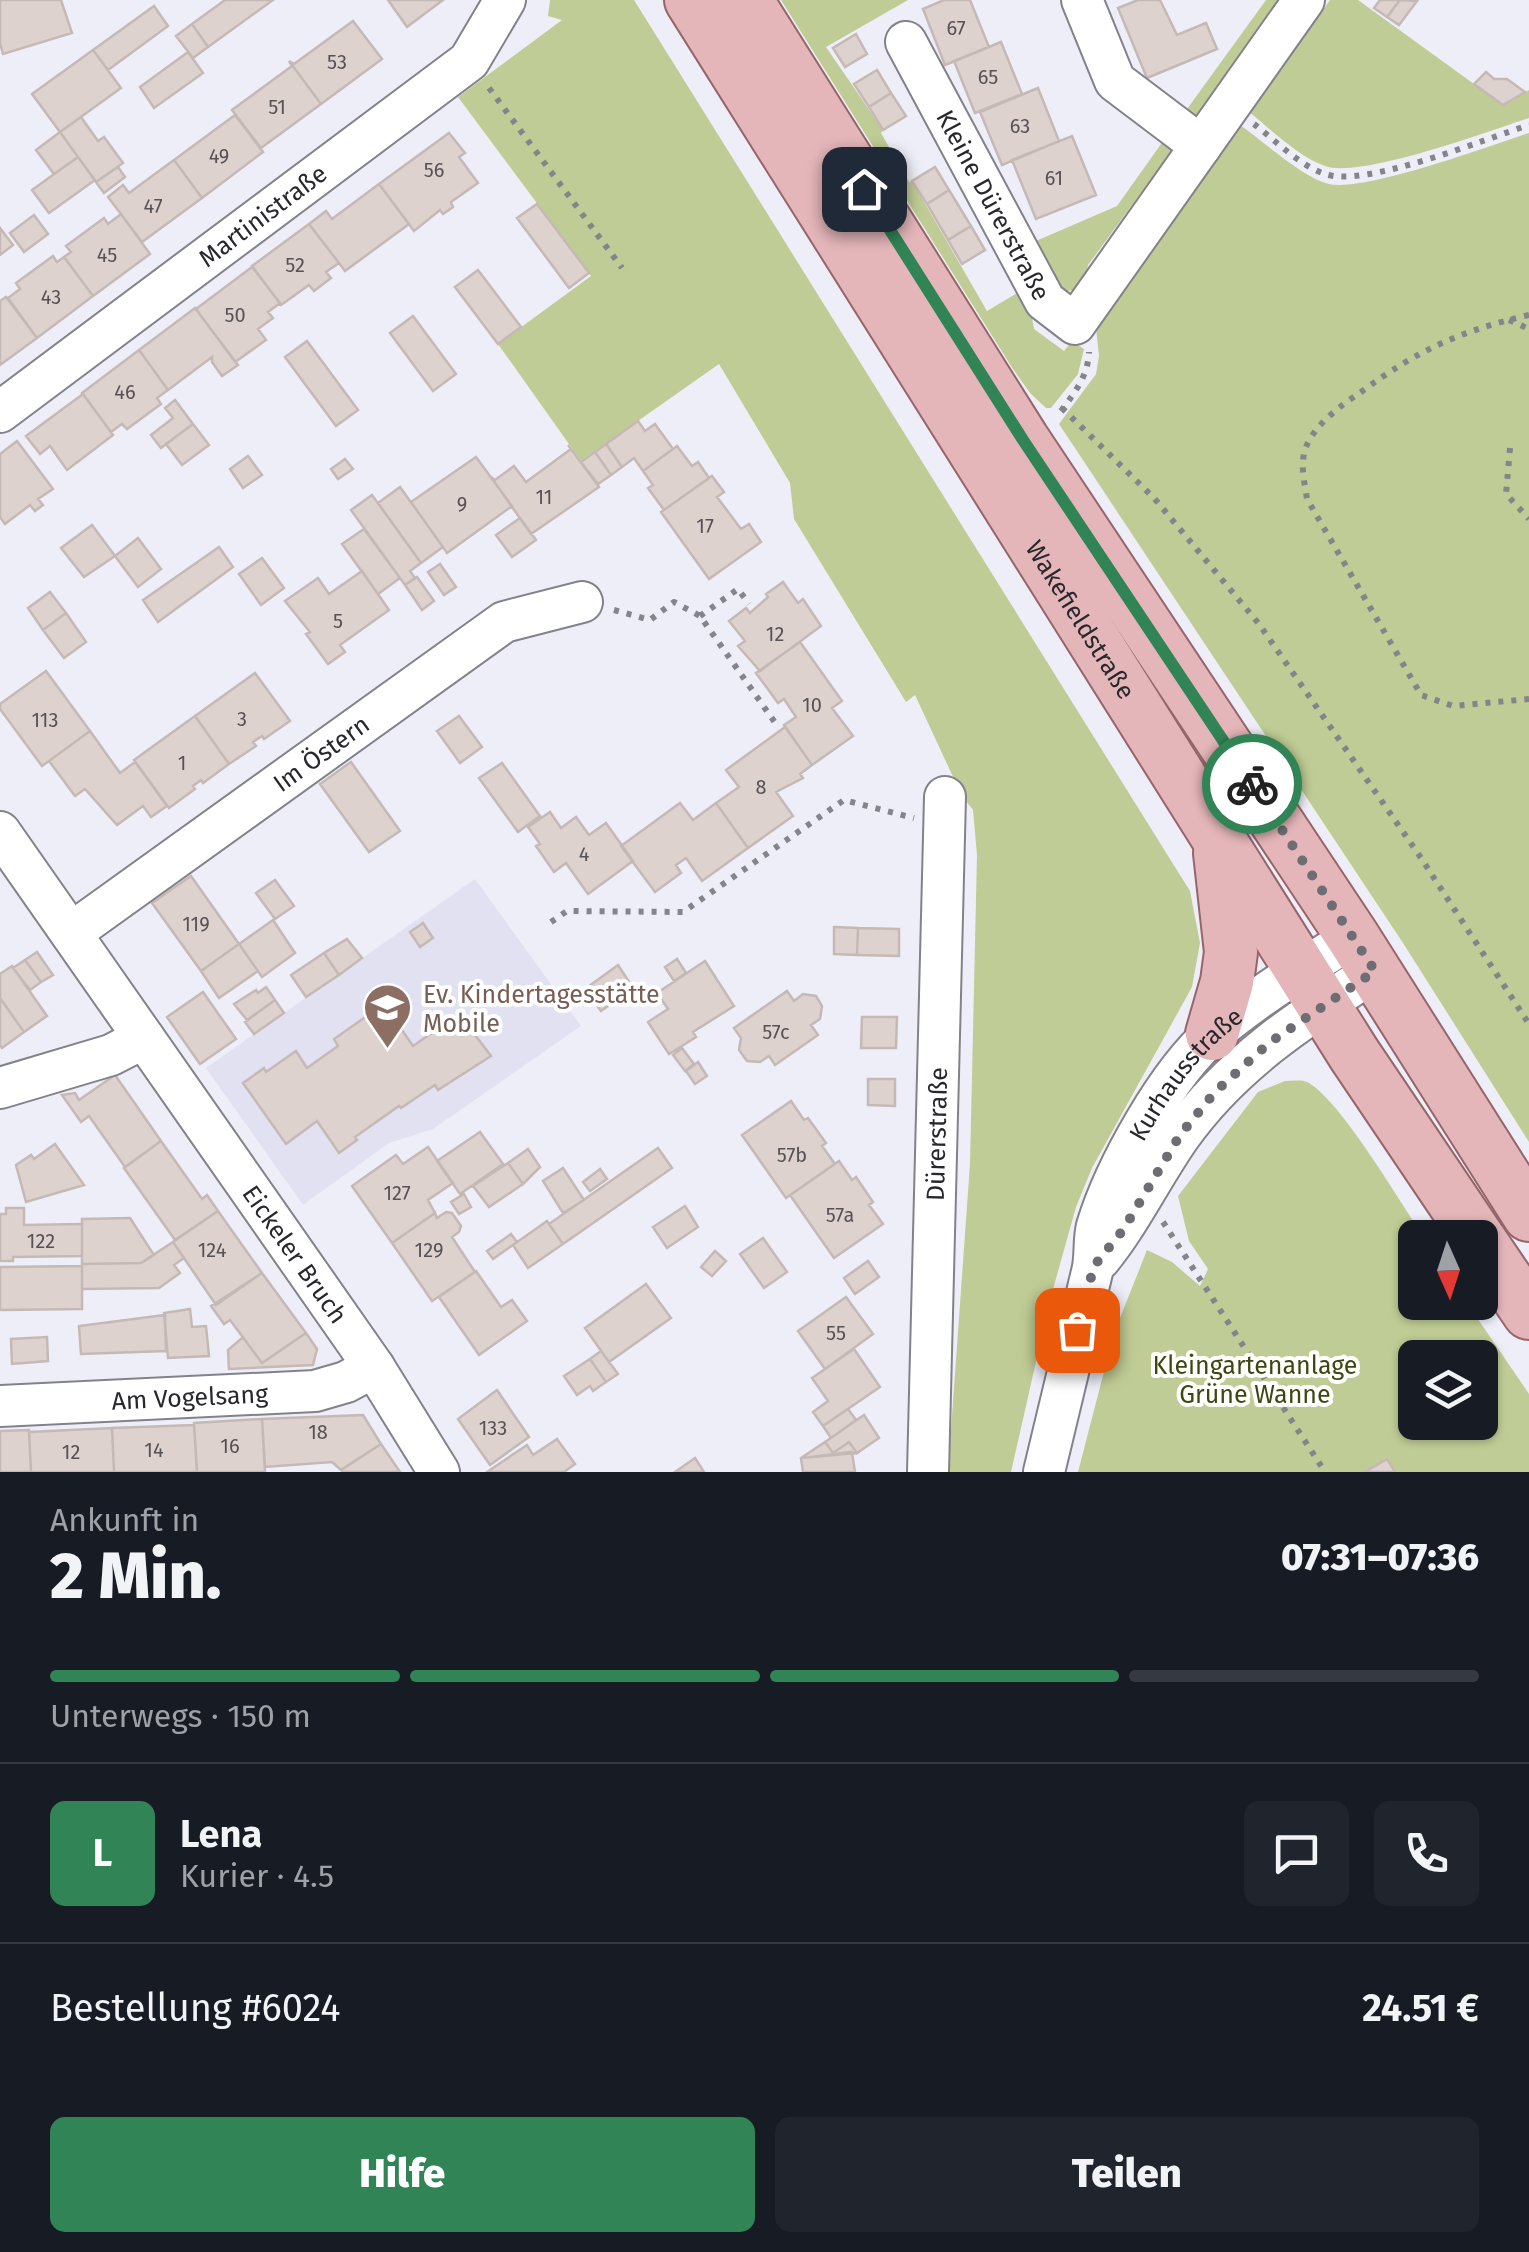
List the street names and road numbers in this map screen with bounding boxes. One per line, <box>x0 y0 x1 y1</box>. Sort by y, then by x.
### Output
street label: Kleine Dürerstraße <box>929 105 1056 306</box>
street label: Martinistraße <box>193 159 333 274</box>
street label: Wakefieldstraße <box>1019 535 1141 705</box>
street label: Im Östern <box>268 710 376 799</box>
street label: Kurhausstraße <box>1123 1001 1249 1146</box>
street label: Dürerstraße <box>921 1067 954 1202</box>
street label: Eickeler Bruch <box>236 1180 353 1330</box>
street label: Am Vogelsang <box>111 1379 269 1417</box>

